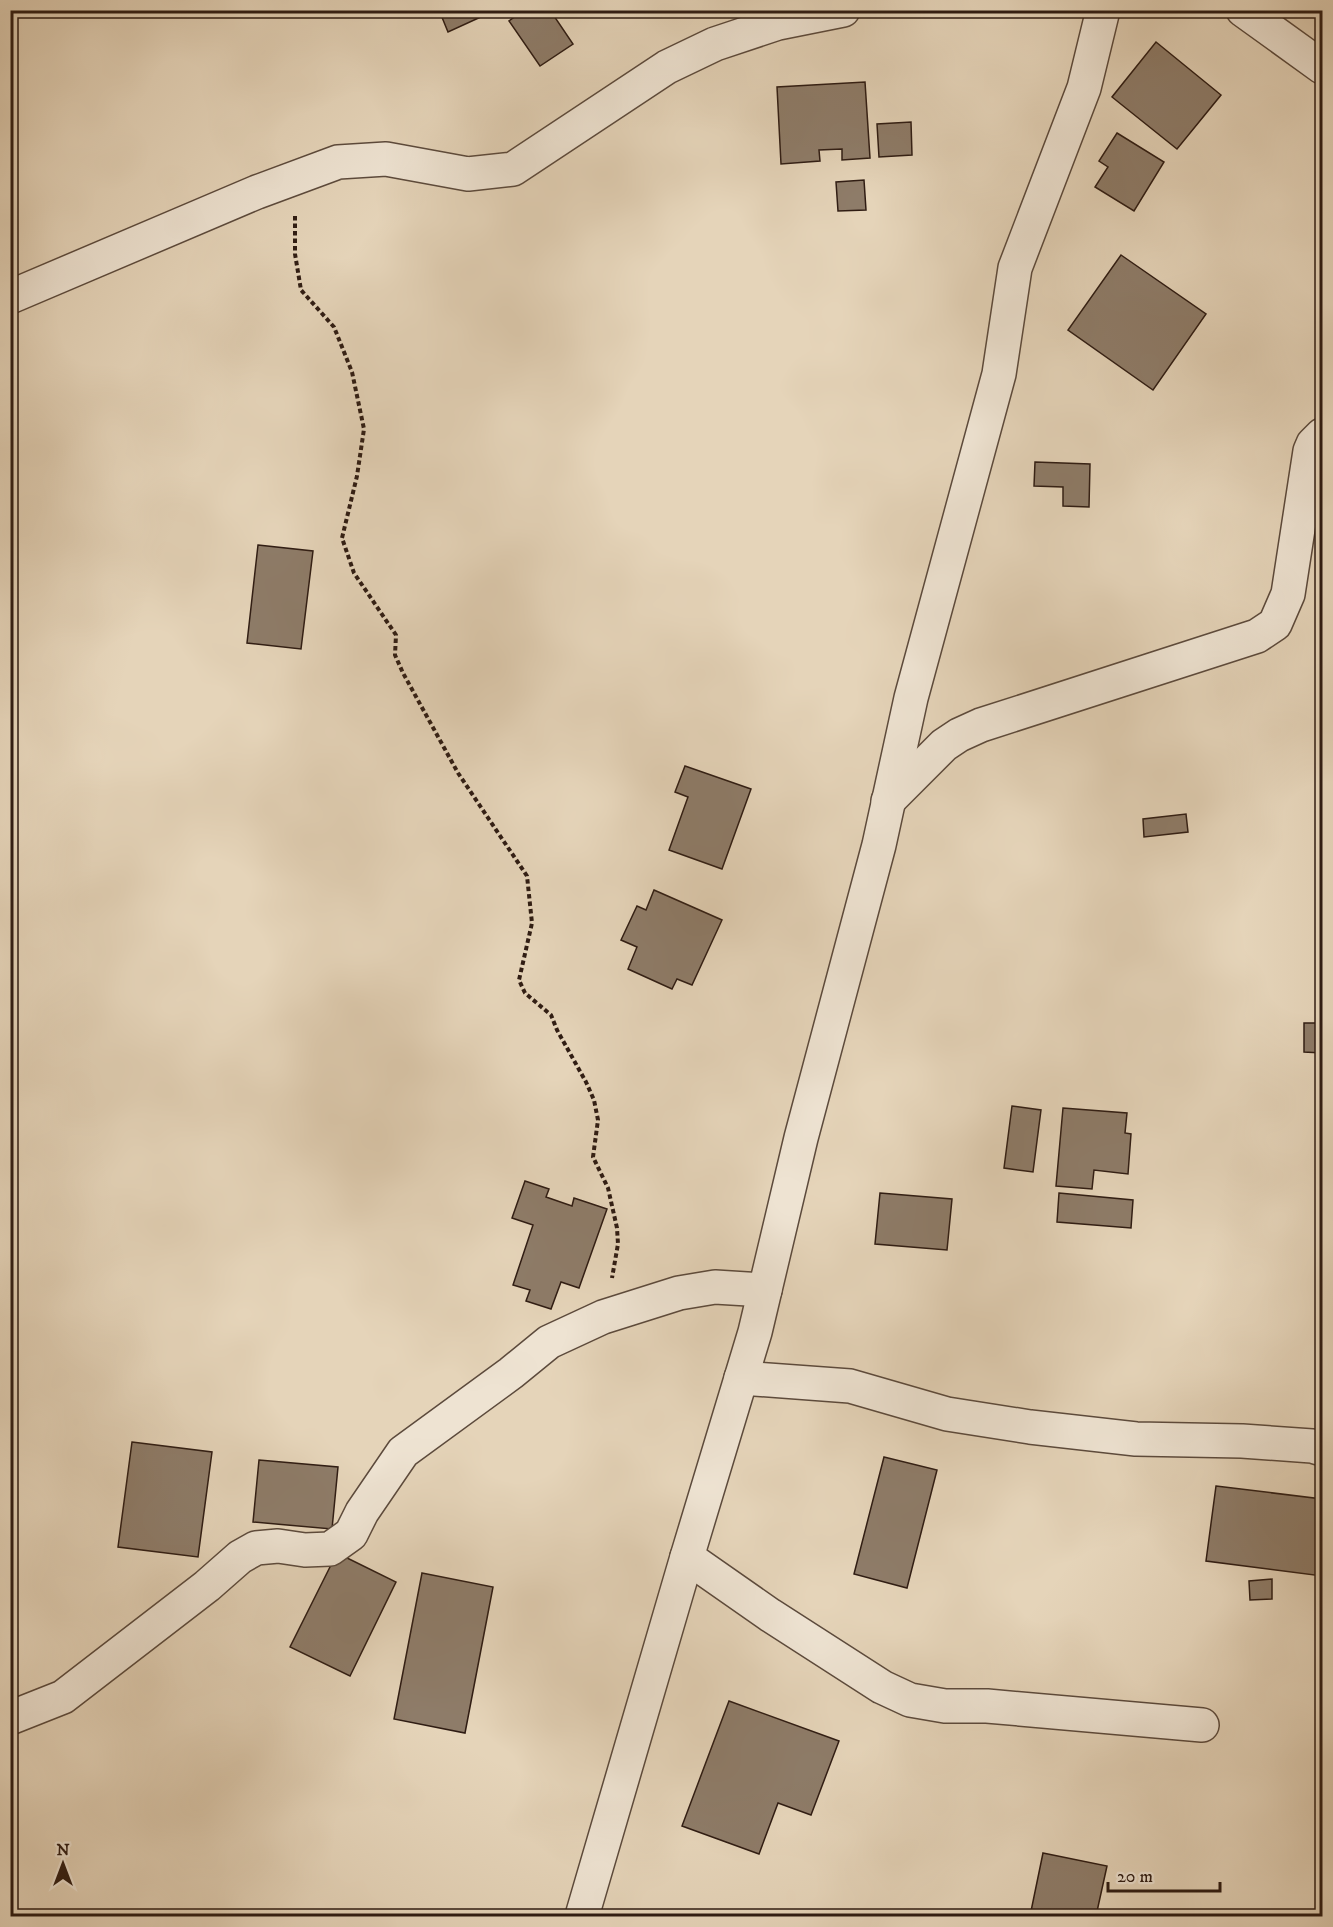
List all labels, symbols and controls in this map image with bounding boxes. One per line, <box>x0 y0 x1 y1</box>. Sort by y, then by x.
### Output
north arrow <box>33 1834 93 1894</box>
text: N <box>56 1840 70 1860</box>
scale bar <box>1108 1855 1220 1893</box>
text: 20 m <box>1117 1866 1153 1888</box>

